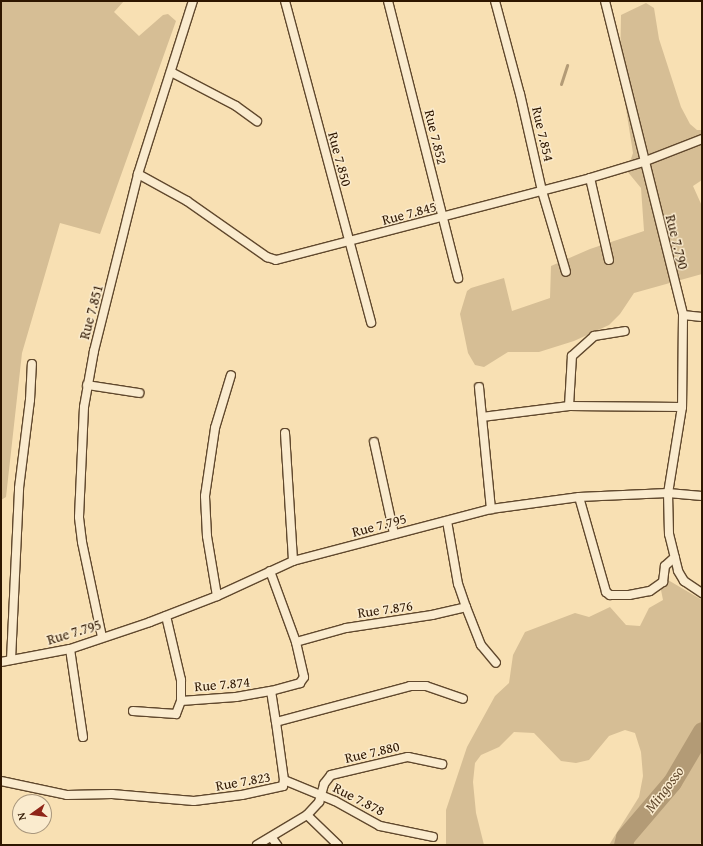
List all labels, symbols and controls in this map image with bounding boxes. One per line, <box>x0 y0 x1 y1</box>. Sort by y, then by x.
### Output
street label: Rue 7.854 <box>529 105 557 163</box>
street label: Rue 7.852 <box>421 108 451 166</box>
street label: Rue 7.850 <box>325 130 355 188</box>
street label: Rue 7.845 <box>380 198 438 228</box>
street label: Rue 7.790 <box>662 213 692 271</box>
street label: Rue 7.851 <box>76 283 106 341</box>
street label: Rue 7.795 <box>350 510 408 540</box>
street label: Rue 7.876 <box>356 597 414 621</box>
street label: Rue 7.795 <box>45 616 103 648</box>
street label: Rue 7.874 <box>194 673 250 695</box>
street label: Rue 7.880 <box>343 738 401 766</box>
water label: Mingosso <box>641 762 687 816</box>
street label: Rue 7.823 <box>214 768 272 794</box>
street label: Rue 7.878 <box>330 779 388 819</box>
north arrow <box>12 794 52 834</box>
text: N <box>13 811 30 822</box>

